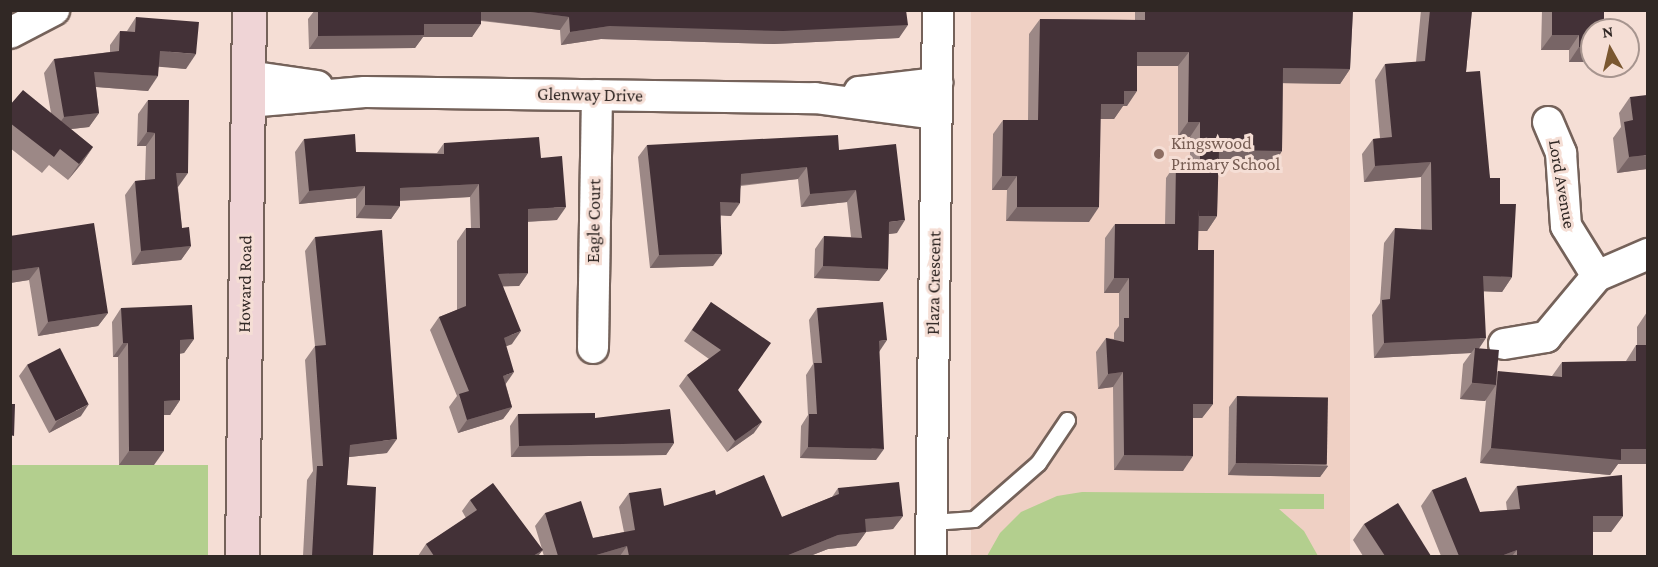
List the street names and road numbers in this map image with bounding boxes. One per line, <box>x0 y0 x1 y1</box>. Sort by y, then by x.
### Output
street label: Glenway Drive <box>537 83 643 107</box>
street label: Lord Avenue <box>1544 138 1580 230</box>
street label: Eagle Court <box>582 179 606 263</box>
street label: Plaza Crescent <box>922 231 946 335</box>
street label: Howard Road <box>233 235 257 333</box>

